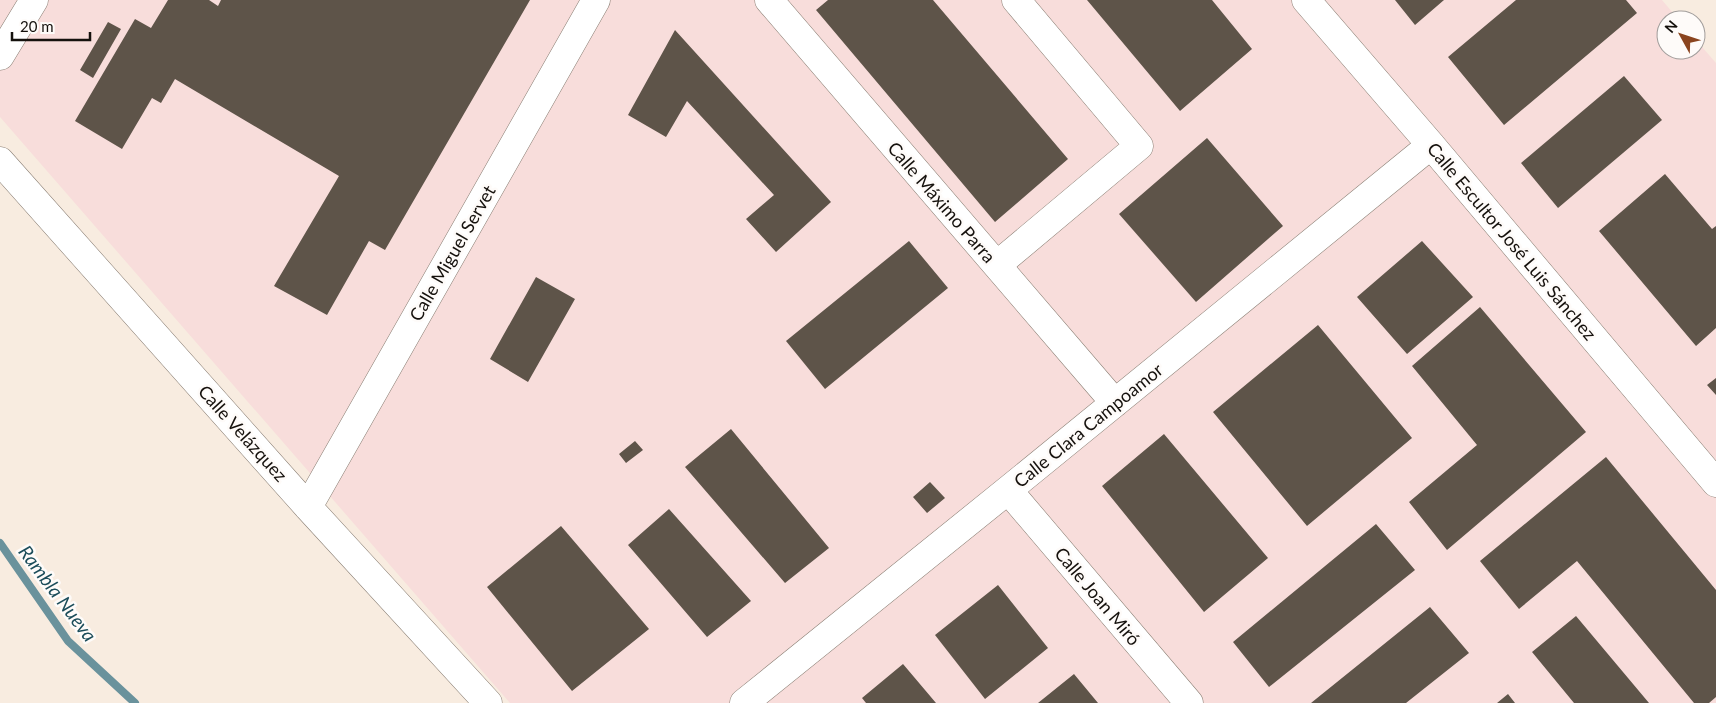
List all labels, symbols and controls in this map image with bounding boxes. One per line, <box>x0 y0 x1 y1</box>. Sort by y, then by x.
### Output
scale bar <box>12 10 90 42</box>
north arrow <box>1656 10 1706 60</box>
text: 20 m <box>20 17 54 35</box>
text: N <box>1661 17 1681 36</box>
street label: Calle Máximo Parra <box>883 137 1001 267</box>
street label: Calle Escultor José Luis Sánchez <box>1423 138 1601 344</box>
street label: Calle Miguel Servet <box>404 181 500 325</box>
street label: Calle Clara Campoamor <box>1009 358 1167 492</box>
street label: Calle Velázquez <box>194 380 292 486</box>
water label: Rambla Nueva <box>14 540 102 646</box>
street label: Calle Joan Miró <box>1051 542 1145 650</box>

